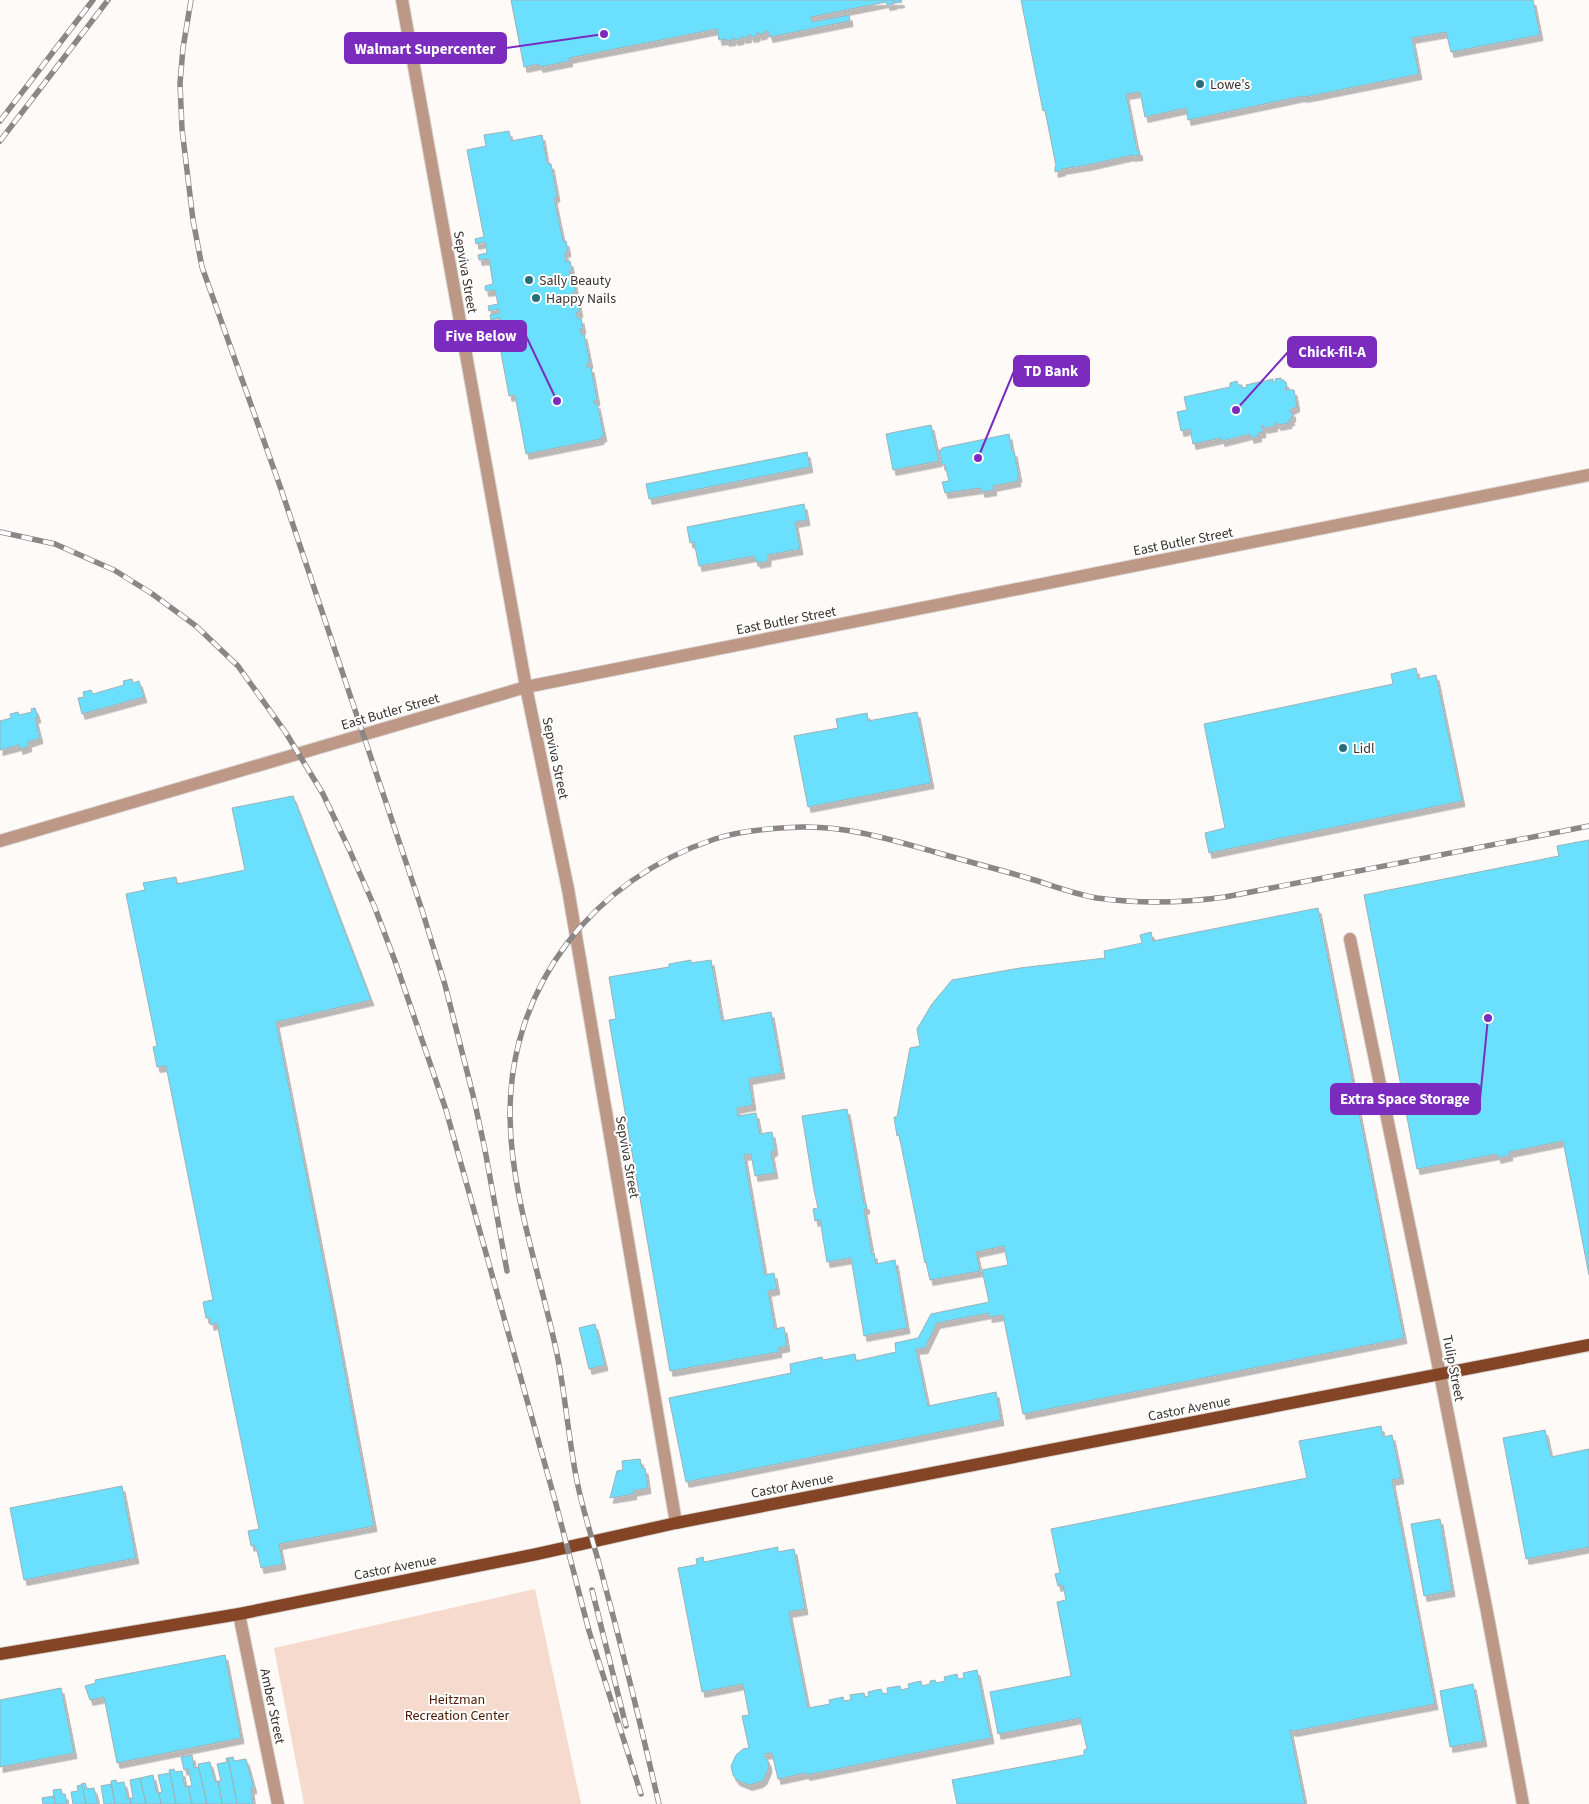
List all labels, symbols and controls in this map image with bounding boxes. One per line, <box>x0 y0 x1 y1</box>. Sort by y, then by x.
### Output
callout: Walmart Supercenter <box>345 33 506 63</box>
text: Walmart Supercenter <box>355 39 495 60</box>
place label: Lowe's <box>1210 75 1250 95</box>
marker: Lowe's <box>1194 78 1206 90</box>
street label: Sepviva Street <box>448 229 482 315</box>
place label: Sally Beauty <box>539 271 611 291</box>
marker: Sally Beauty <box>523 274 535 286</box>
place label: Happy Nails <box>546 289 616 309</box>
marker: Happy Nails <box>530 292 542 304</box>
callout: Five Below <box>435 321 526 351</box>
text: Five Below <box>445 326 517 347</box>
callout: Chick-fil-A <box>1288 337 1376 367</box>
text: Chick-fil-A <box>1298 342 1366 363</box>
callout: TD Bank <box>1014 356 1089 386</box>
text: TD Bank <box>1024 361 1079 382</box>
street label: East Butler Street <box>1132 522 1235 561</box>
street label: East Butler Street <box>735 601 838 640</box>
street label: East Butler Street <box>339 688 442 736</box>
street label: Sepviva Street <box>537 715 574 801</box>
place label: Lidl <box>1353 739 1375 759</box>
marker: Lidl <box>1337 742 1349 754</box>
callout: Extra Space Storage <box>1331 1084 1480 1114</box>
text: Extra Space Storage <box>1340 1089 1470 1110</box>
street label: Sepviva Street <box>610 1114 644 1200</box>
street label: Tulip Street <box>1437 1333 1469 1403</box>
street label: Castor Avenue <box>1146 1391 1232 1427</box>
street label: Castor Avenue <box>749 1468 835 1504</box>
street label: Castor Avenue <box>352 1550 438 1586</box>
street label: Amber Street <box>254 1667 290 1746</box>
park label: Heitzman Recreation Center <box>405 1690 509 1726</box>

